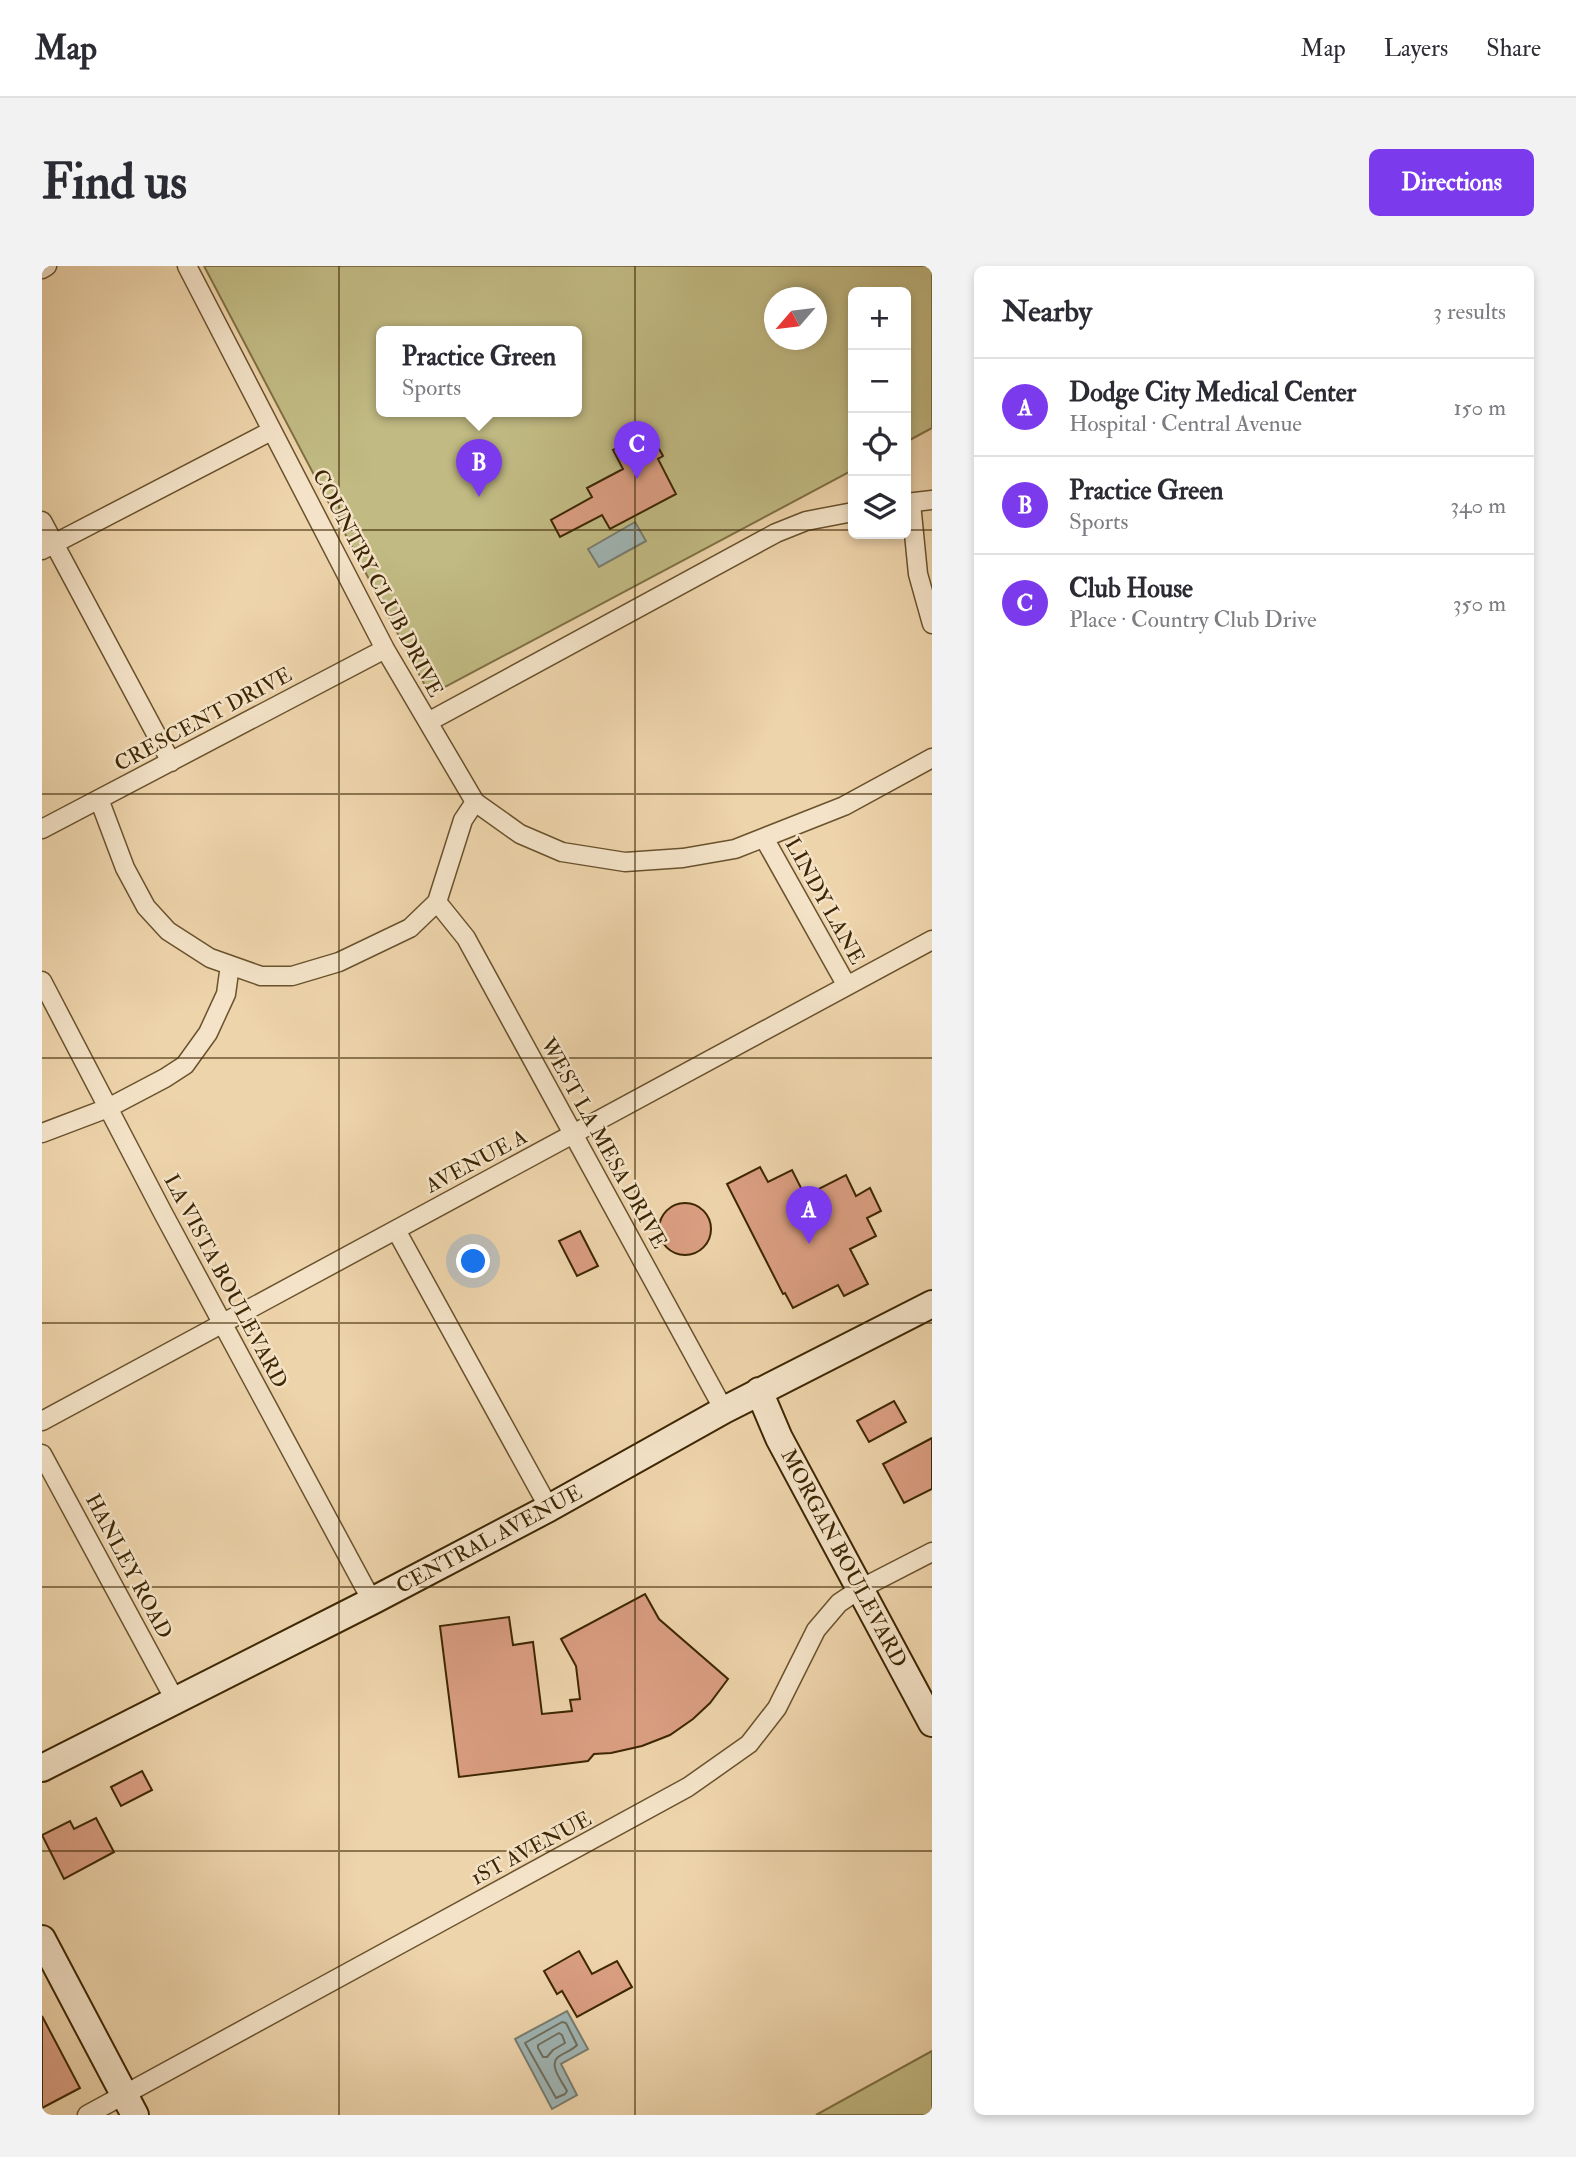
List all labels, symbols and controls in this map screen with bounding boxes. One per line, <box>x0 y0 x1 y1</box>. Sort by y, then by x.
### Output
text: Map <box>35 28 97 69</box>
text: Map <box>1301 33 1346 64</box>
text: Layers <box>1384 33 1448 64</box>
text: Share <box>1486 33 1541 64</box>
button: Directions <box>1369 149 1534 216</box>
text: Find us <box>42 152 187 213</box>
north arrow <box>764 287 827 350</box>
map controls <box>848 287 911 539</box>
button: + <box>848 287 911 350</box>
text: Nearby <box>1002 293 1092 330</box>
text: 3 results <box>1433 297 1506 326</box>
popup <box>376 326 582 417</box>
text: Practice Green <box>402 341 556 373</box>
button: − <box>848 350 911 413</box>
text: Sports <box>402 373 461 402</box>
text: Dodge City Medical Center <box>1069 377 1356 409</box>
text: A <box>1018 393 1032 422</box>
text: 150 m <box>1453 393 1506 422</box>
text: Hospital · Central Avenue <box>1069 409 1302 438</box>
button: locate <box>848 413 911 476</box>
pin: C <box>614 421 660 479</box>
pin: B <box>456 439 502 497</box>
street label: COUNTRY CLUB DRIVE <box>306 465 449 702</box>
text: Practice Green <box>1069 475 1224 507</box>
button: layers <box>848 476 911 539</box>
text: B <box>1017 491 1033 520</box>
text: 340 m <box>1450 491 1506 520</box>
text: Sports <box>1069 507 1128 536</box>
text: Club House <box>1069 573 1193 605</box>
text: C <box>1017 589 1033 618</box>
text: 350 m <box>1453 589 1506 618</box>
text: Place · Country Club Drive <box>1069 605 1317 634</box>
street label: CRESCENT DRIVE <box>110 661 297 778</box>
street label: LINDY LANE <box>779 833 870 969</box>
street label: WEST LA MESA DRIVE <box>534 1032 673 1253</box>
street label: AVENUE A <box>420 1123 532 1200</box>
street label: LA VISTA BOULEVARD <box>158 1169 294 1393</box>
pin: A <box>786 1186 832 1244</box>
your location <box>456 1244 490 1278</box>
street label: MORGAN BOULEVARD <box>774 1444 913 1672</box>
street label: CENTRAL AVENUE <box>392 1479 587 1600</box>
street label: HANLEY ROAD <box>79 1489 178 1643</box>
street label: 1ST AVENUE <box>466 1805 596 1892</box>

